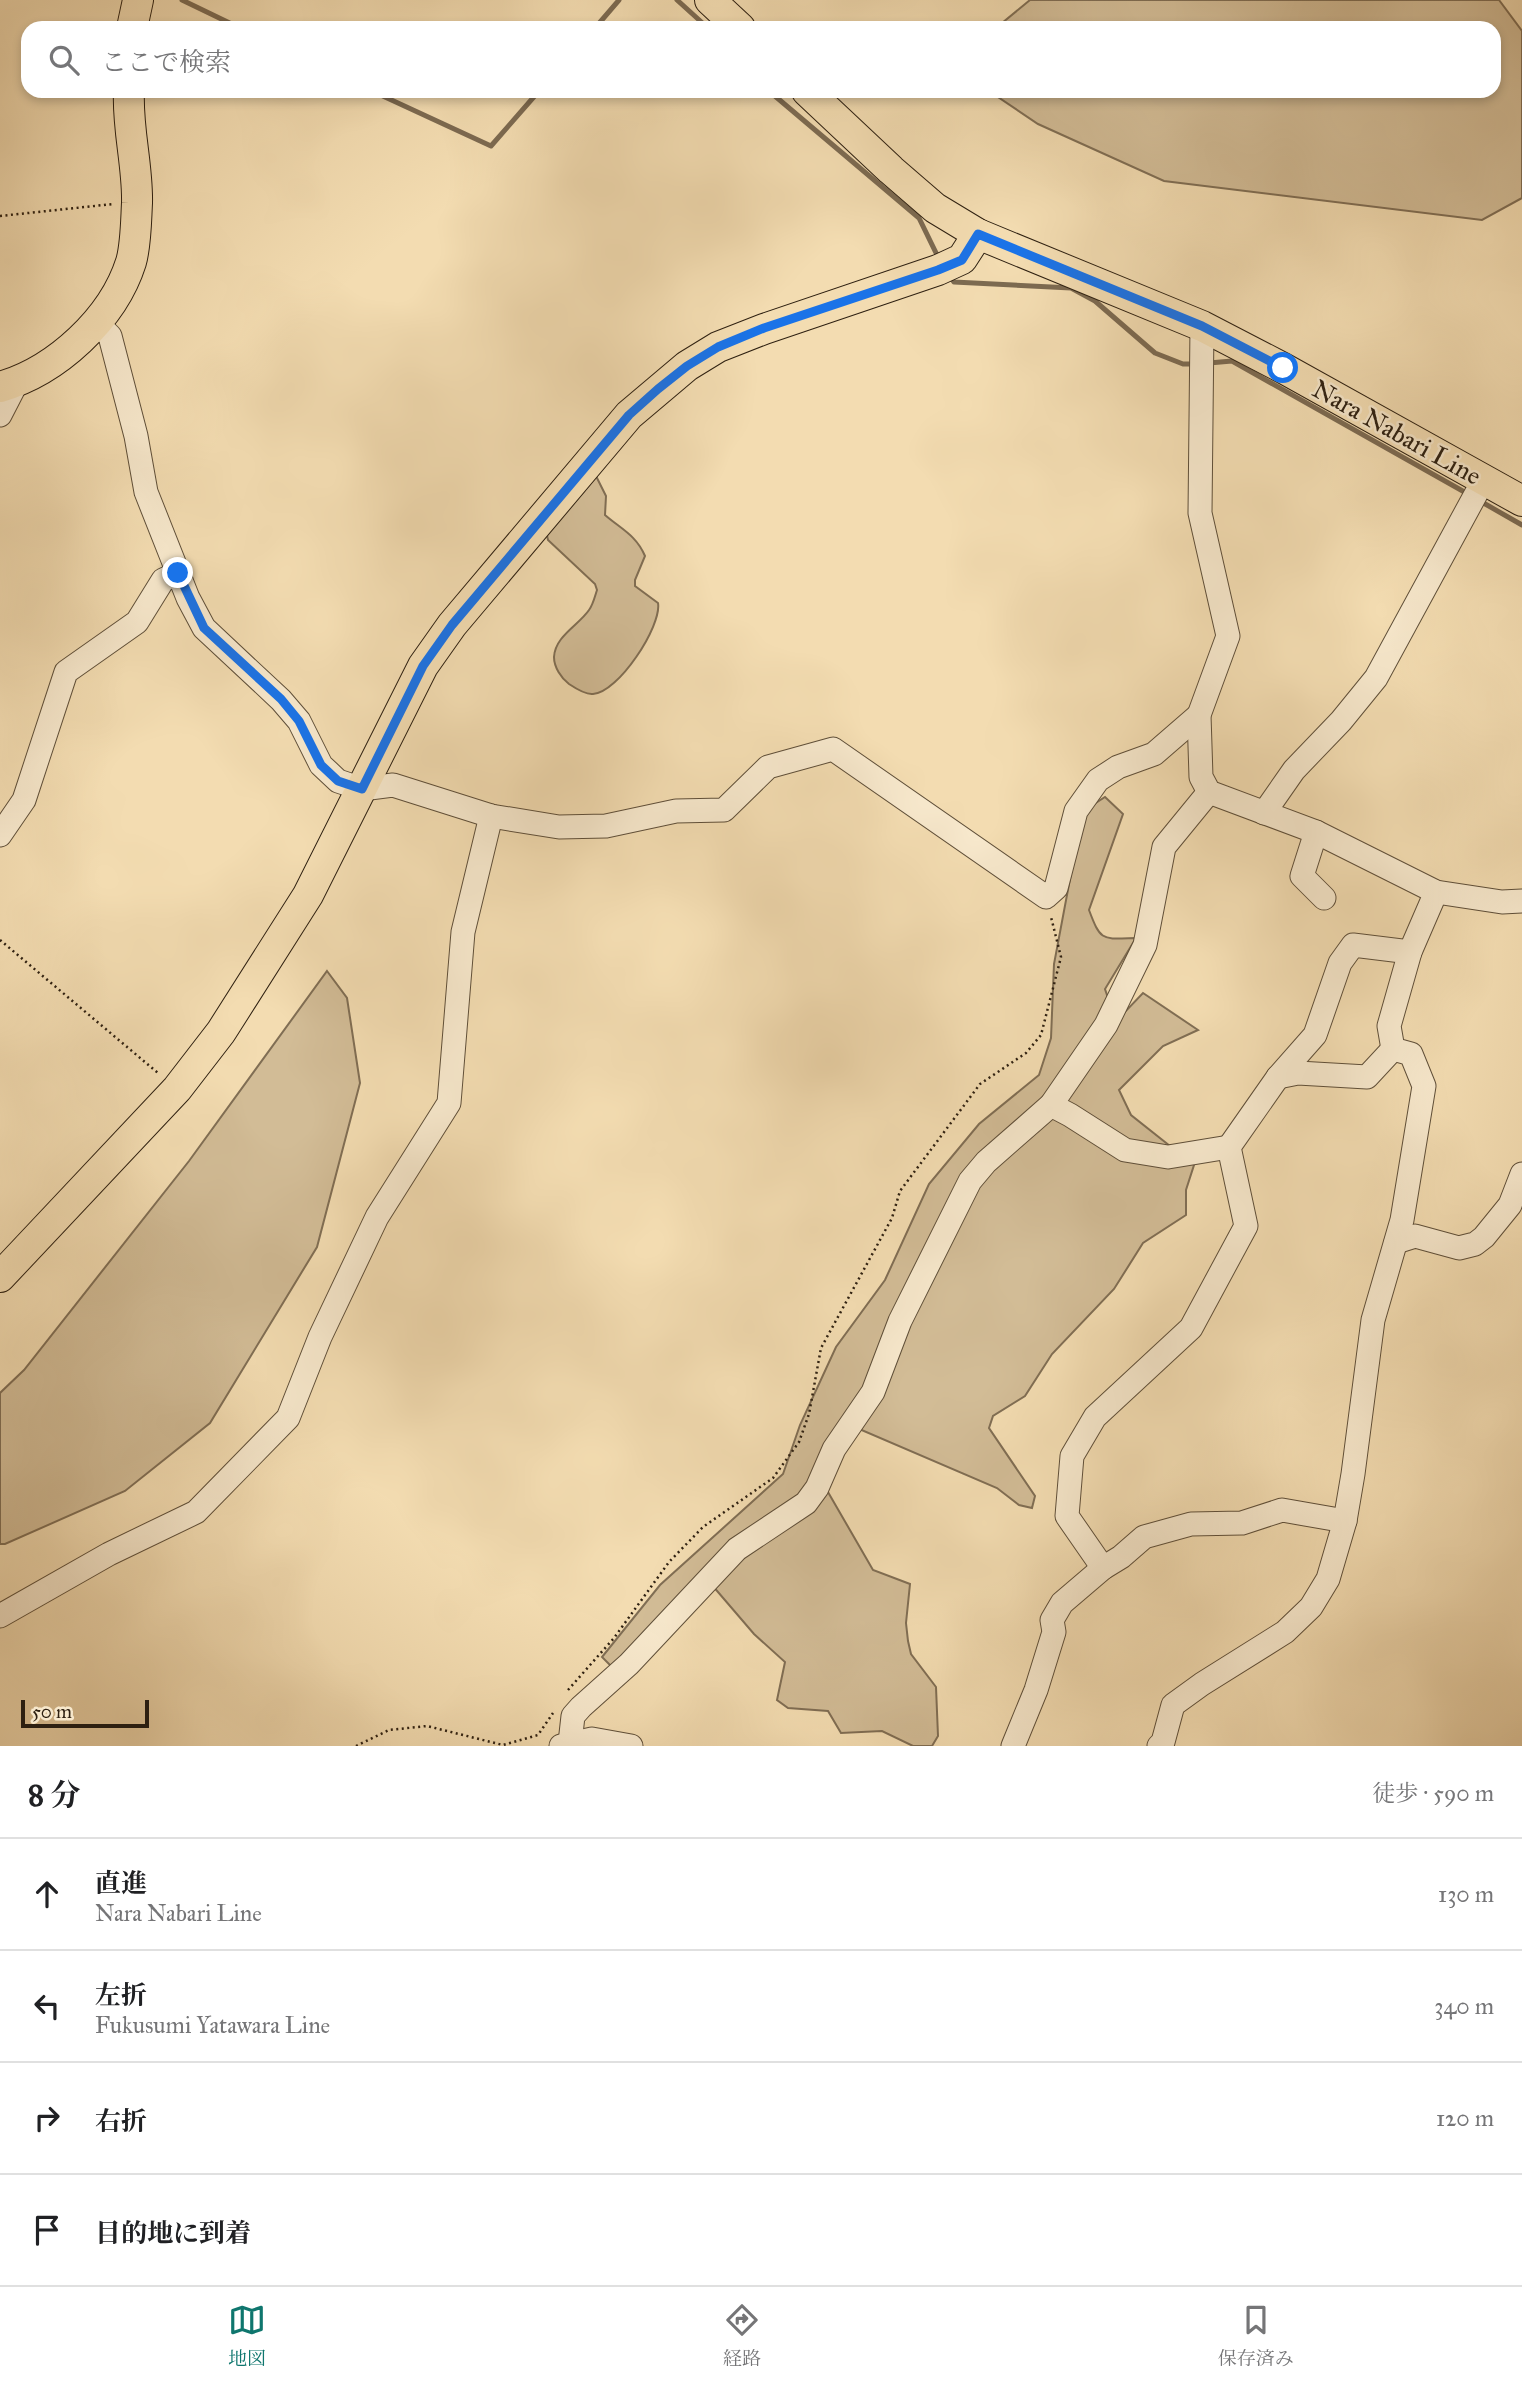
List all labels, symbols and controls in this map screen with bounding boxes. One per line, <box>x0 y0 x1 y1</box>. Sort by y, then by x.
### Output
search box <box>21 21 1501 98</box>
icon: search <box>45 41 83 79</box>
text: ここで検索 <box>101 46 231 78</box>
route start <box>1267 352 1298 383</box>
street label: Nara Nabari Line <box>1307 372 1487 492</box>
route end <box>162 557 193 588</box>
scale bar <box>21 1697 149 1729</box>
text: 50 m <box>32 1700 72 1723</box>
text: 8 分 <box>28 1777 80 1813</box>
text: 徒歩 · 590 m <box>1372 1779 1494 1807</box>
text: 直進 <box>95 1867 147 1899</box>
icon: ahead <box>28 1875 66 1913</box>
text: 130 m <box>1438 1880 1494 1908</box>
text: Nara Nabari Line <box>95 1899 262 1927</box>
text: 左折 <box>95 1979 147 2011</box>
icon: left <box>28 1987 66 2025</box>
text: 340 m <box>1434 1992 1494 2020</box>
text: Fukusumi Yatawara Line <box>95 2011 330 2039</box>
icon: right <box>28 2099 66 2137</box>
text: 120 m <box>1436 2104 1494 2132</box>
text: 右折 <box>95 2105 147 2137</box>
icon: arrive <box>28 2211 66 2249</box>
text: 目的地に到着 <box>95 2217 251 2249</box>
tab: 地図 <box>228 2301 266 2370</box>
tab: 経路 <box>723 2301 761 2370</box>
tab: 保存済み <box>1218 2301 1294 2370</box>

